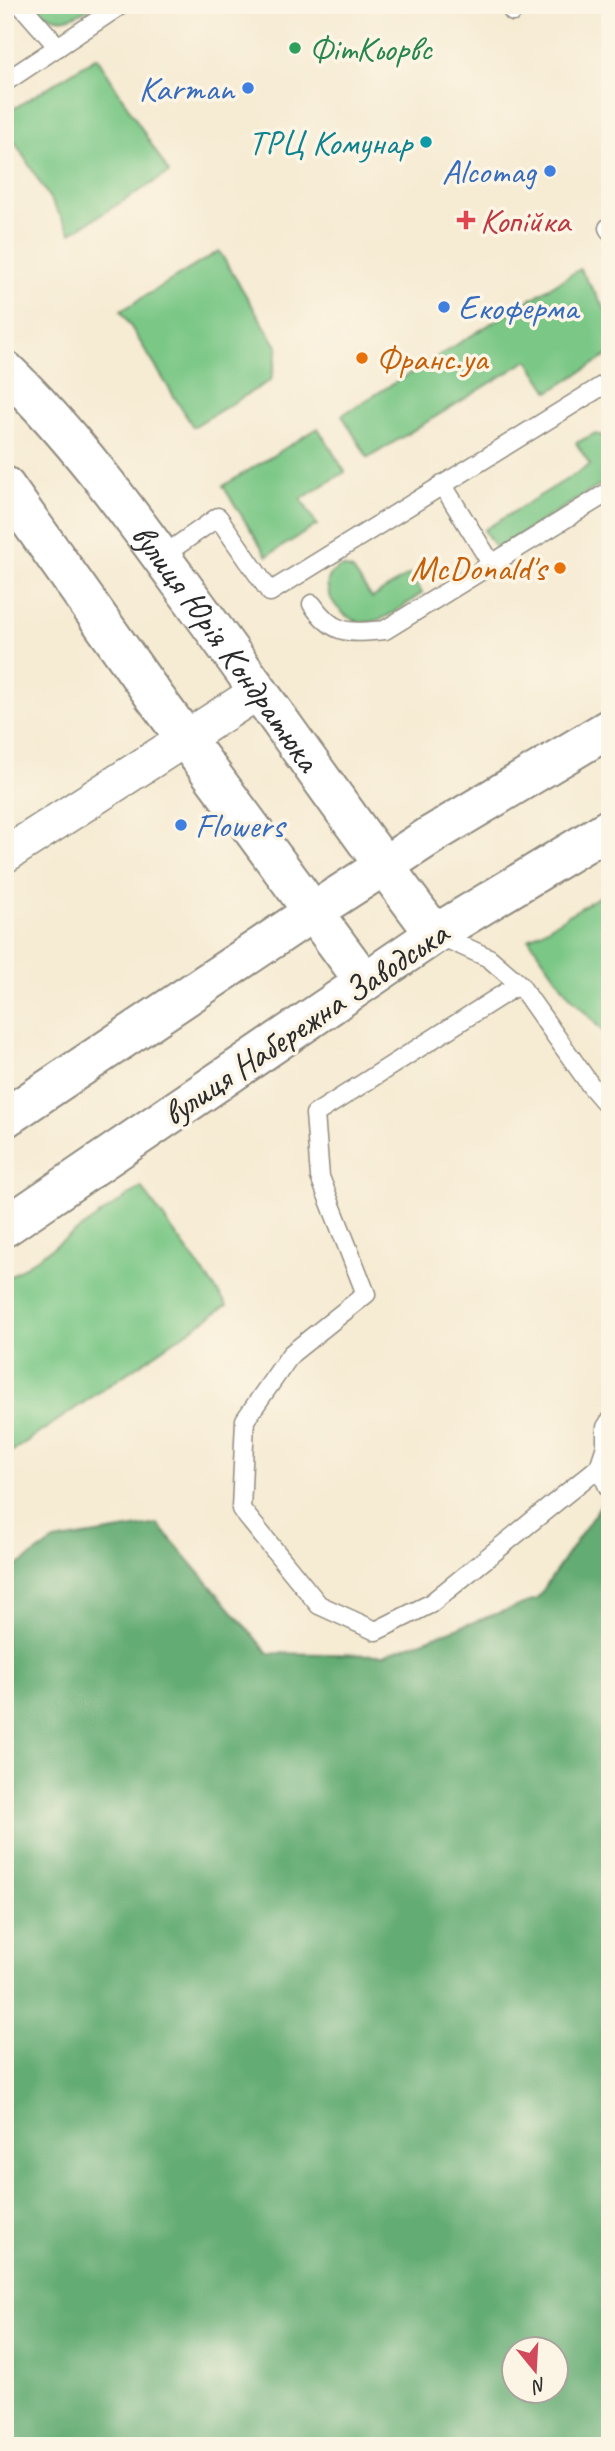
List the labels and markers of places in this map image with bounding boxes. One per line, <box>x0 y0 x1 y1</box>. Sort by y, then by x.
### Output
place label: ФiтКьорвс <box>309 26 433 71</box>
marker: ФiтКьорвс <box>287 40 303 56</box>
place label: Karman <box>139 66 236 111</box>
marker: Karman <box>240 80 256 96</box>
place label: ТРЦ Комунар <box>248 120 415 165</box>
marker: ТРЦ Комунар <box>418 134 434 150</box>
place label: Alcomag <box>442 149 538 194</box>
marker: Alcomag <box>542 163 558 179</box>
place label: Копійка <box>480 198 573 243</box>
marker: Копійка <box>458 212 474 228</box>
place label: Екоферма <box>458 285 580 330</box>
marker: Екоферма <box>436 299 452 315</box>
place label: Франс.уа <box>376 336 489 381</box>
marker: Франс.уа <box>354 350 370 366</box>
place label: McDonald's <box>410 546 549 591</box>
marker: McDonald's <box>552 560 568 576</box>
place label: Flowers <box>195 803 287 848</box>
marker: Flowers <box>173 817 189 833</box>

